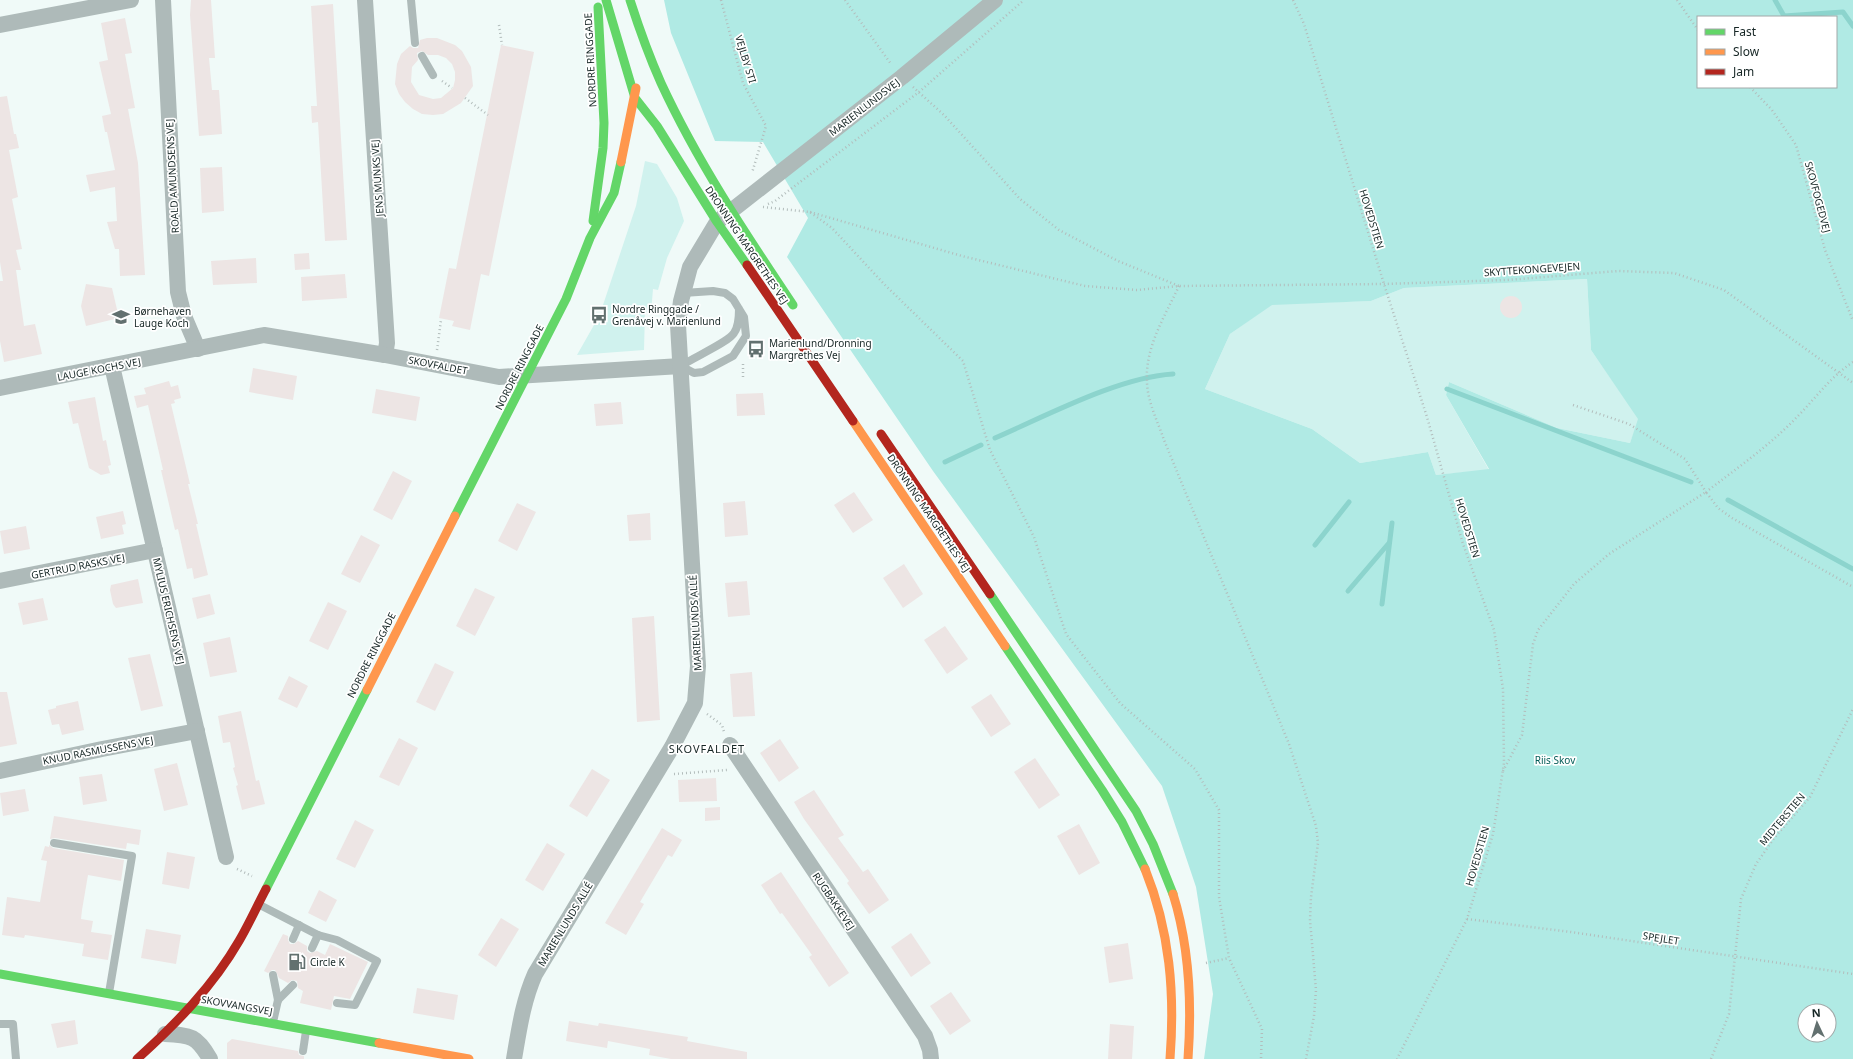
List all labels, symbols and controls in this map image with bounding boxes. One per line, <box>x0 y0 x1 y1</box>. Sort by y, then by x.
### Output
street label: NORDRE RINGGADE <box>581 13 599 107</box>
legend <box>1697 16 1837 88</box>
text: Fast <box>1733 23 1757 40</box>
street label: VEJLBY STI <box>732 33 760 85</box>
text: Slow <box>1733 43 1760 60</box>
text: Jam <box>1732 63 1754 80</box>
street label: MARIENLUNDSVEJ <box>826 75 902 139</box>
street label: ROALD AMUNDSENS VEJ <box>162 118 182 234</box>
street label: JENS MUNKS VEJ <box>367 139 387 218</box>
street label: SKOVFOGEDVEJ <box>1802 160 1834 234</box>
street label: DRONNING MARGRETHES VEJ <box>702 183 792 307</box>
street label: HOVEDSTIEN <box>1356 188 1388 250</box>
street label: SKYTTEKONGEVEJEN <box>1483 259 1581 279</box>
place label: Nordre Ringgade / Grenåvej v. Marienlund <box>612 302 721 328</box>
place label: Børnehaven Lauge Koch <box>134 304 191 330</box>
bus stop icon: Nordre Ringgade / Grenåvej v. Marienlund <box>589 305 609 325</box>
school or university icon: Børnehaven Lauge Koch <box>111 307 131 327</box>
street label: NORDRE RINGGADE <box>491 322 547 412</box>
place label: Marienlund/Dronning Margrethes Vej <box>769 336 872 362</box>
bus stop icon: Marienlund/Dronning Margrethes Vej <box>746 339 766 359</box>
street label: SKOVFALDET <box>407 352 469 378</box>
street label: LAUGE KOCHS VEJ <box>56 354 142 384</box>
street label: DRONNING MARGRETHES VEJ <box>884 451 974 575</box>
street label: HOVEDSTIEN <box>1452 497 1484 559</box>
street label: GERTRUD RASKS VEJ <box>30 550 126 582</box>
street label: MYLIUS ERICHSENS VEJ <box>150 556 188 666</box>
street label: MARIENLUNDS ALLÉ <box>685 575 705 671</box>
street label: NORDRE RINGGADE <box>343 610 399 700</box>
street label: KNUD RASMUSSENS VEJ <box>41 732 155 768</box>
district label: SKOVFALDET <box>669 741 745 756</box>
park label: Riis Skov <box>1535 753 1576 767</box>
street label: MIDTERSTIEN <box>1756 790 1808 848</box>
street label: HOVEDSTIEN <box>1462 824 1492 888</box>
street label: RUGBAKKEVEJ <box>810 870 858 932</box>
street label: MARIENLUNDS ALLÉ <box>534 879 596 969</box>
street label: SPEJLET <box>1642 928 1681 948</box>
fuel station icon: Circle K <box>287 952 307 972</box>
place label: Circle K <box>310 955 345 969</box>
street label: SKOVVANGSVEJ <box>200 992 274 1018</box>
north arrow <box>1797 1003 1837 1043</box>
text: N <box>1811 1005 1821 1020</box>

